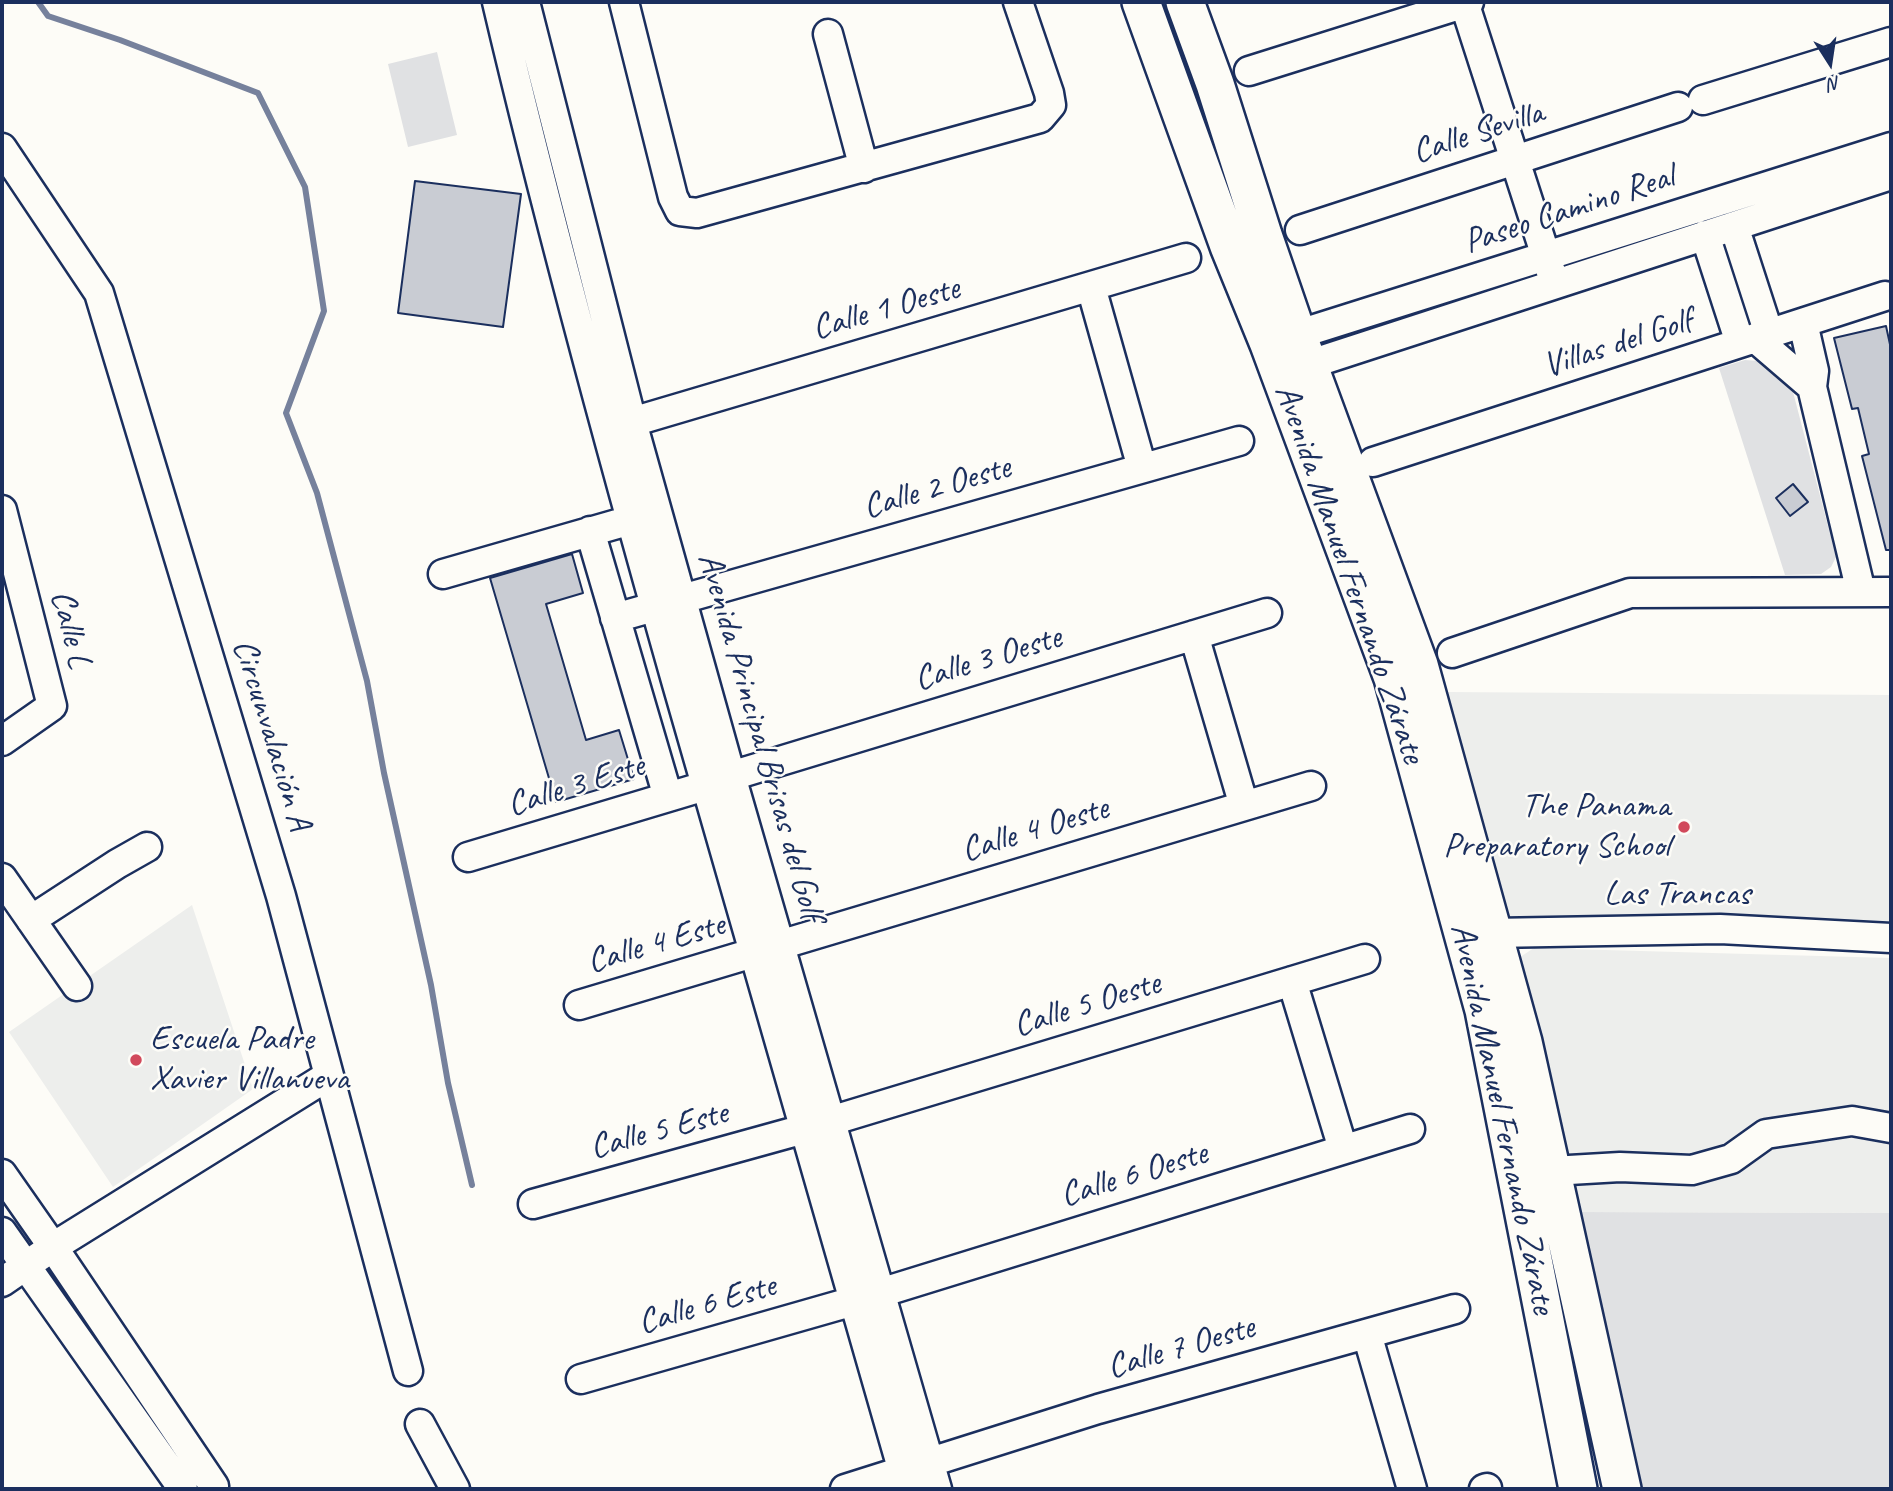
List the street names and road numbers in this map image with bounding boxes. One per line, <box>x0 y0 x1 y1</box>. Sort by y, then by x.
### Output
street label: Calle Sevilla <box>1407 92 1549 174</box>
street label: Paseo Camino Real <box>1459 156 1679 264</box>
street label: Calle 1 Oeste <box>807 268 965 350</box>
street label: Villas del Golf <box>1538 300 1698 388</box>
street label: Avenida Manuel Fernando Zárate <box>1264 379 1434 769</box>
street label: Calle 2 Oeste <box>858 447 1016 529</box>
street label: Avenida Principal Brisas del Golf <box>687 548 833 926</box>
street label: Calle L <box>40 586 100 672</box>
street label: Calle 3 Oeste <box>909 617 1067 701</box>
street label: Circunvalación A <box>222 634 320 836</box>
street label: Calle 3 Este <box>502 745 650 827</box>
street label: Calle 4 Oeste <box>956 788 1114 872</box>
street label: Las Trancas <box>1604 874 1750 916</box>
street label: Calle 4 Este <box>582 904 730 984</box>
street label: Avenida Manuel Fernando Zárate <box>1440 920 1564 1318</box>
street label: Calle 5 Oeste <box>1008 963 1166 1047</box>
street label: Calle 5 Este <box>585 1092 733 1170</box>
street label: Calle 6 Oeste <box>1055 1133 1213 1217</box>
street label: Calle 6 Este <box>633 1265 781 1345</box>
street label: Calle 7 Oeste <box>1102 1307 1260 1389</box>

